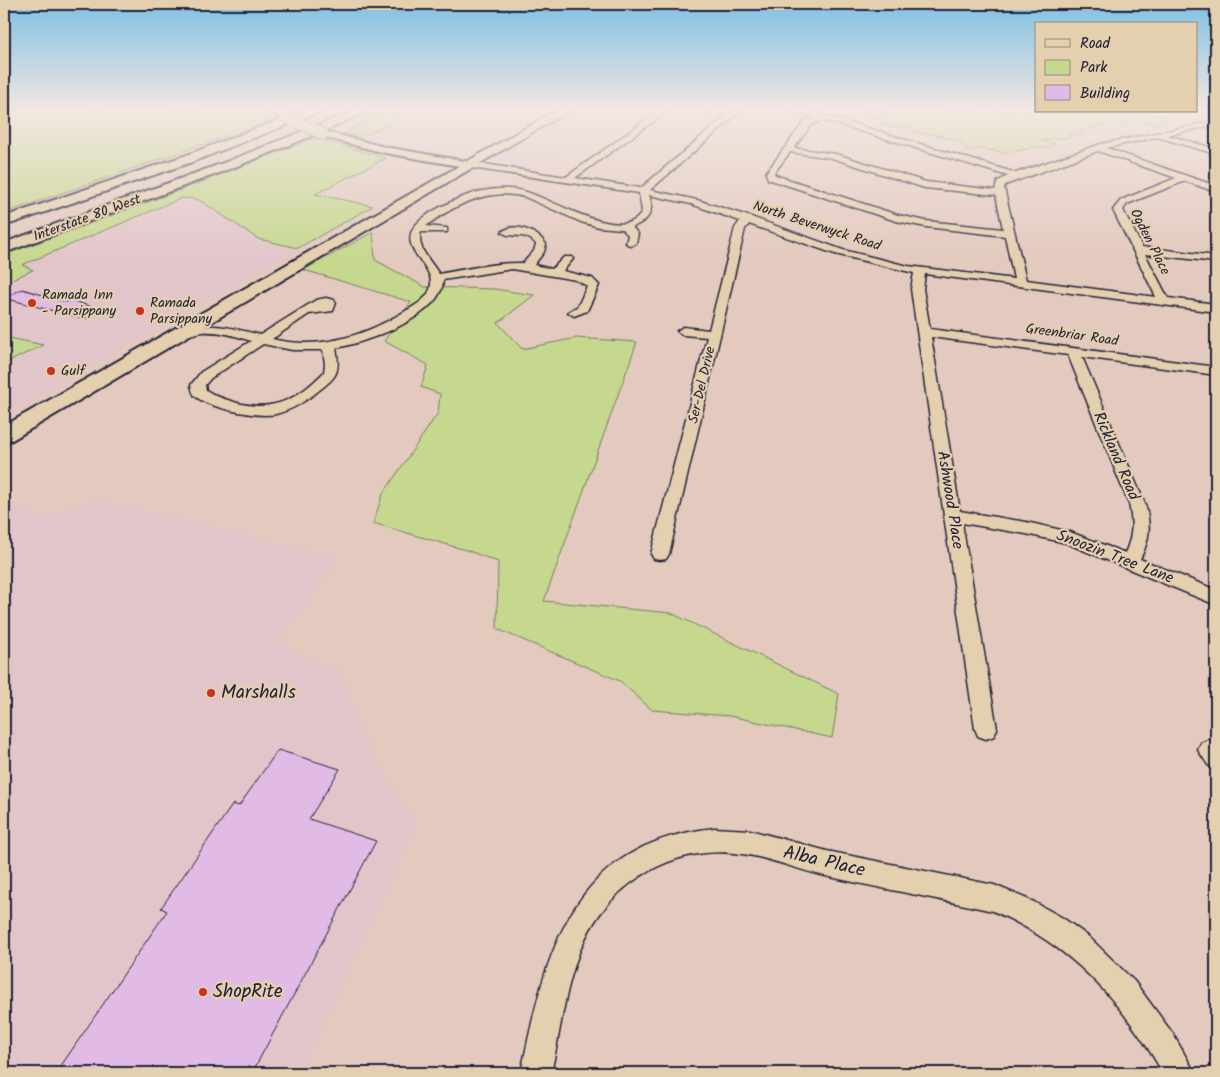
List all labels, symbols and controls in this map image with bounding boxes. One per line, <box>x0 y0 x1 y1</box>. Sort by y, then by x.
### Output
legend <box>1035 22 1198 112</box>
text: Road <box>1080 32 1111 56</box>
text: Park <box>1080 56 1108 80</box>
text: Building <box>1080 82 1130 106</box>
street label: Interstate 80 West <box>30 188 144 248</box>
street label: North Beverwyck Road <box>750 195 885 257</box>
street label: Ogden Place <box>1124 205 1176 280</box>
place label: Ramada Inn - Parsippany <box>42 284 117 322</box>
place label: Ramada Parsippany <box>150 292 213 330</box>
marker: Ramada Inn - Parsippany <box>26 297 38 309</box>
marker: Ramada Parsippany <box>134 305 146 317</box>
street label: Greenbriar Road <box>1024 318 1121 353</box>
street label: Ser-Del Drive <box>682 344 722 426</box>
place label: Gulf <box>61 360 87 382</box>
marker: Gulf <box>45 365 57 377</box>
street label: Rickland Road <box>1086 408 1146 505</box>
street label: Ashwood Place <box>930 449 970 551</box>
street label: Snoozin Tree Lane <box>1053 523 1177 591</box>
place label: Marshalls <box>221 678 296 708</box>
marker: Marshalls <box>205 687 217 699</box>
street label: Alba Place <box>780 838 869 886</box>
place label: ShopRite <box>213 977 283 1007</box>
marker: ShopRite <box>197 986 209 998</box>

